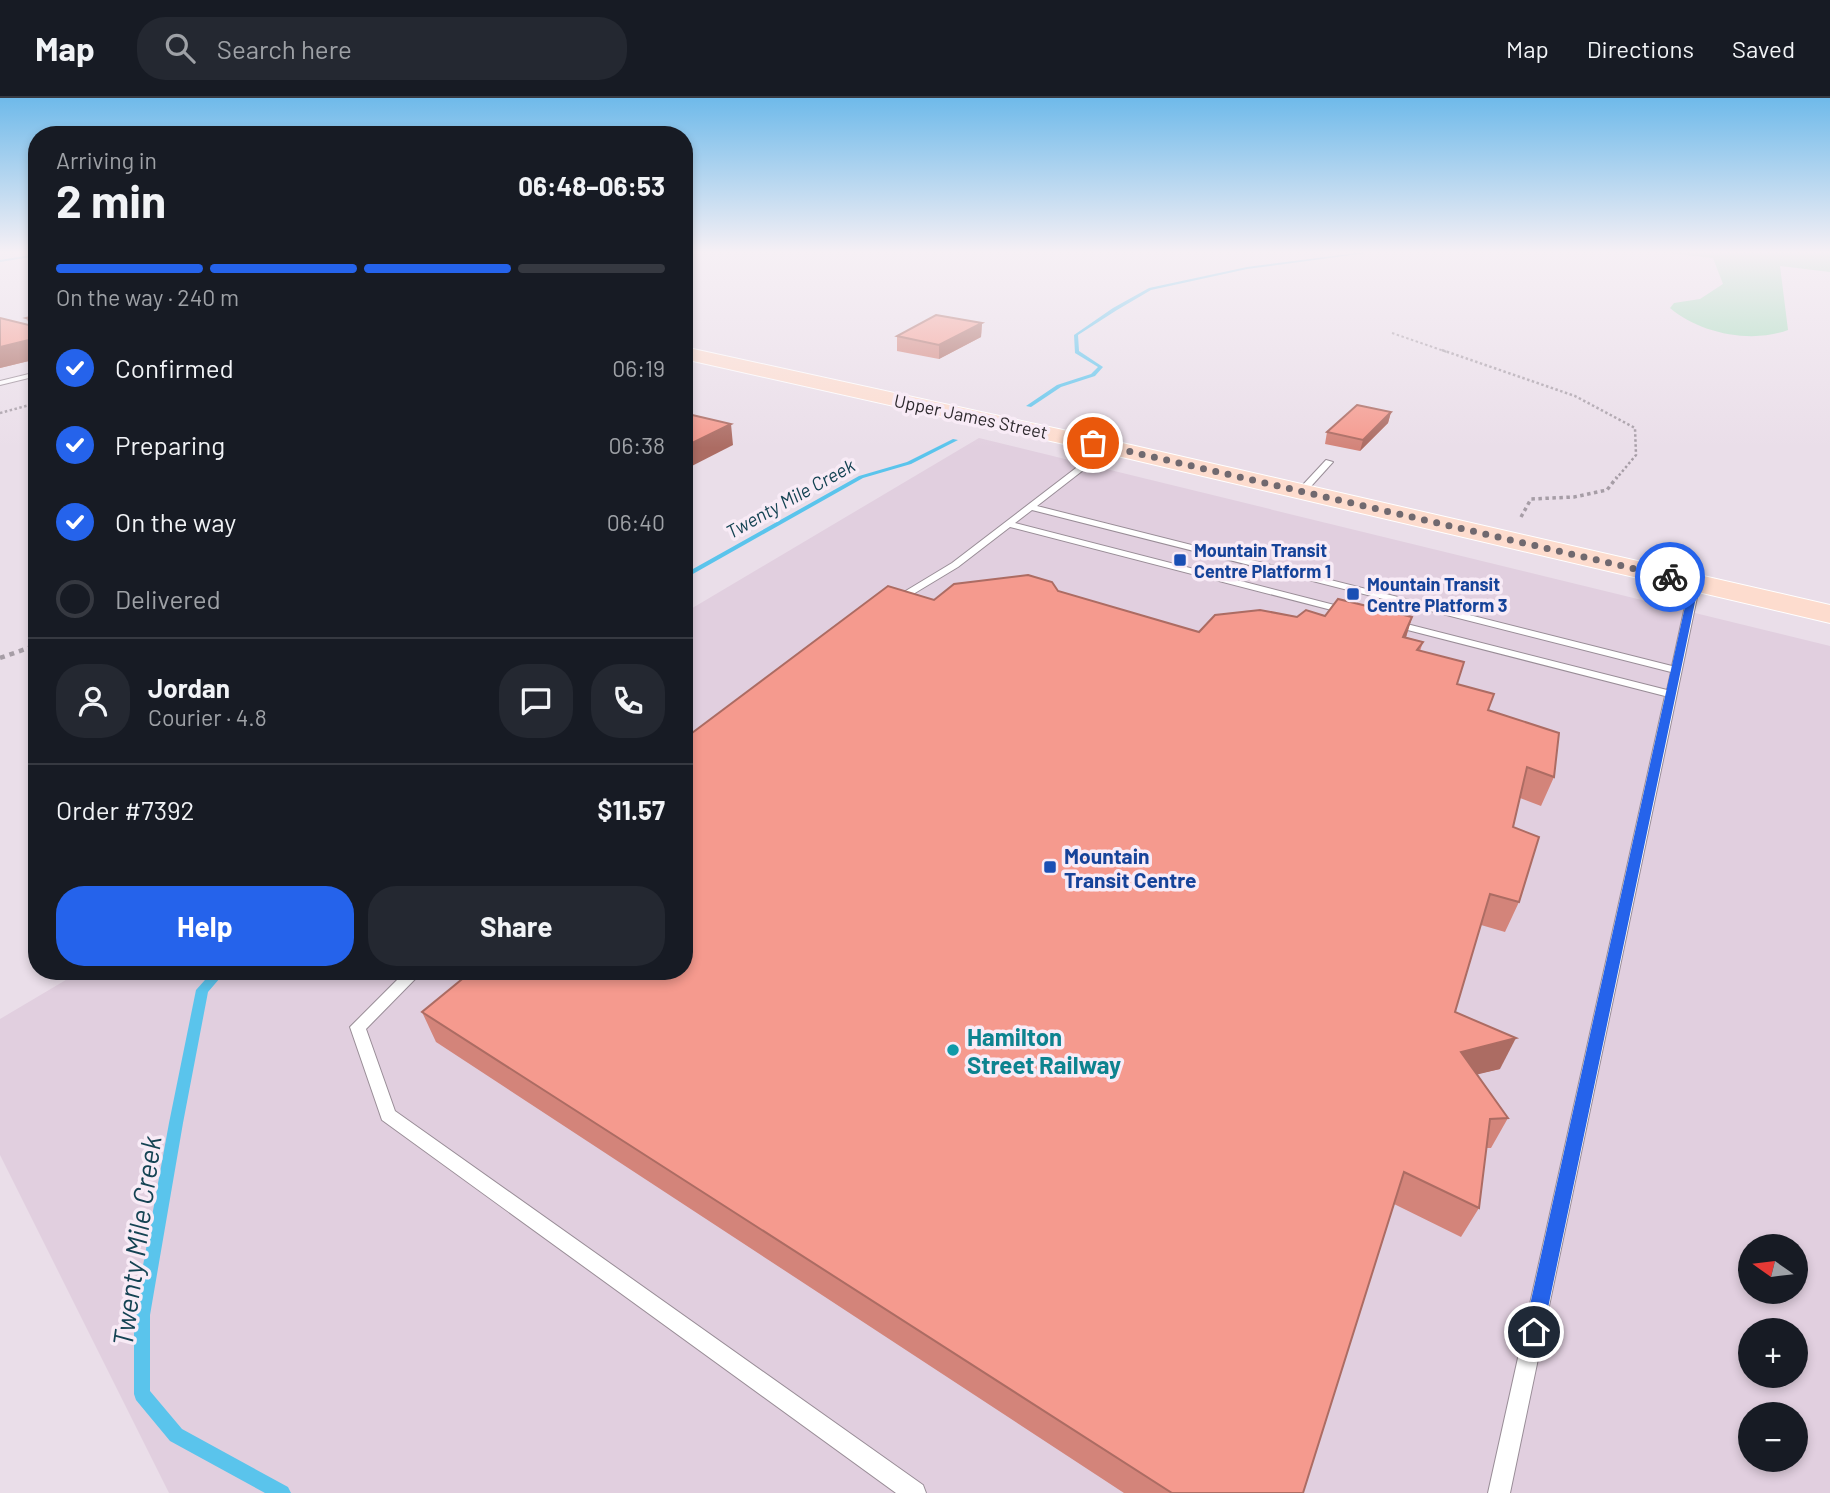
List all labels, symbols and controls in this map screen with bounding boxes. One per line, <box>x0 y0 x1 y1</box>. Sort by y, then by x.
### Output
search box <box>137 17 627 80</box>
text: Map <box>35 28 95 68</box>
icon: search <box>161 29 199 67</box>
text: Search here <box>217 33 352 64</box>
text: Map <box>1506 34 1549 63</box>
text: Directions <box>1587 34 1694 63</box>
text: Saved <box>1732 34 1795 63</box>
text: Arriving in <box>56 146 157 174</box>
text: 06:48–06:53 <box>518 170 665 201</box>
text: 2 min <box>56 172 166 227</box>
text: On the way · 240 m <box>56 283 239 311</box>
icon: check <box>56 349 94 387</box>
text: Confirmed <box>115 352 234 383</box>
text: 06:19 <box>612 354 665 382</box>
street label: Upper James Street <box>892 389 1050 443</box>
pin <box>1063 413 1123 473</box>
icon: bag <box>1074 424 1112 462</box>
icon: check <box>56 426 94 464</box>
text: Preparing <box>115 429 225 460</box>
text: 06:38 <box>609 431 665 459</box>
water label: Twenty Mile Creek <box>722 453 859 543</box>
icon: check <box>56 503 94 541</box>
text: On the way <box>115 506 236 537</box>
text: 06:40 <box>607 508 665 536</box>
place label: Mountain Transit Centre Platform 1 <box>1194 539 1331 582</box>
courier <box>1635 542 1705 612</box>
marker: Mountain Transit Centre Platform 1 <box>1172 552 1188 568</box>
icon: bike <box>1651 558 1689 596</box>
place label: Mountain Transit Centre Platform 3 <box>1367 573 1508 616</box>
text: Delivered <box>115 583 221 614</box>
marker: Mountain Transit Centre Platform 3 <box>1345 586 1361 602</box>
button: person <box>56 664 130 738</box>
button: chat <box>499 664 573 738</box>
button: phone <box>591 664 665 738</box>
text: Jordan <box>148 672 230 703</box>
text: Courier · 4.8 <box>148 703 267 731</box>
text: Order #7392 <box>56 794 195 825</box>
text: $11.57 <box>598 794 665 825</box>
place label: Mountain Transit Centre <box>1064 843 1197 892</box>
marker: Mountain Transit Centre <box>1042 859 1058 875</box>
button: Help <box>56 886 354 966</box>
button: Share <box>368 886 665 966</box>
place label: Hamilton Street Railway <box>967 1022 1121 1079</box>
marker: Hamilton Street Railway <box>945 1042 961 1058</box>
water label: Twenty Mile Creek <box>104 1133 168 1348</box>
north arrow <box>1738 1234 1808 1304</box>
map controls <box>1738 1234 1808 1472</box>
pin <box>1504 1302 1564 1362</box>
icon: home <box>1515 1313 1553 1351</box>
button: + <box>1738 1318 1808 1388</box>
button: − <box>1738 1402 1808 1472</box>

